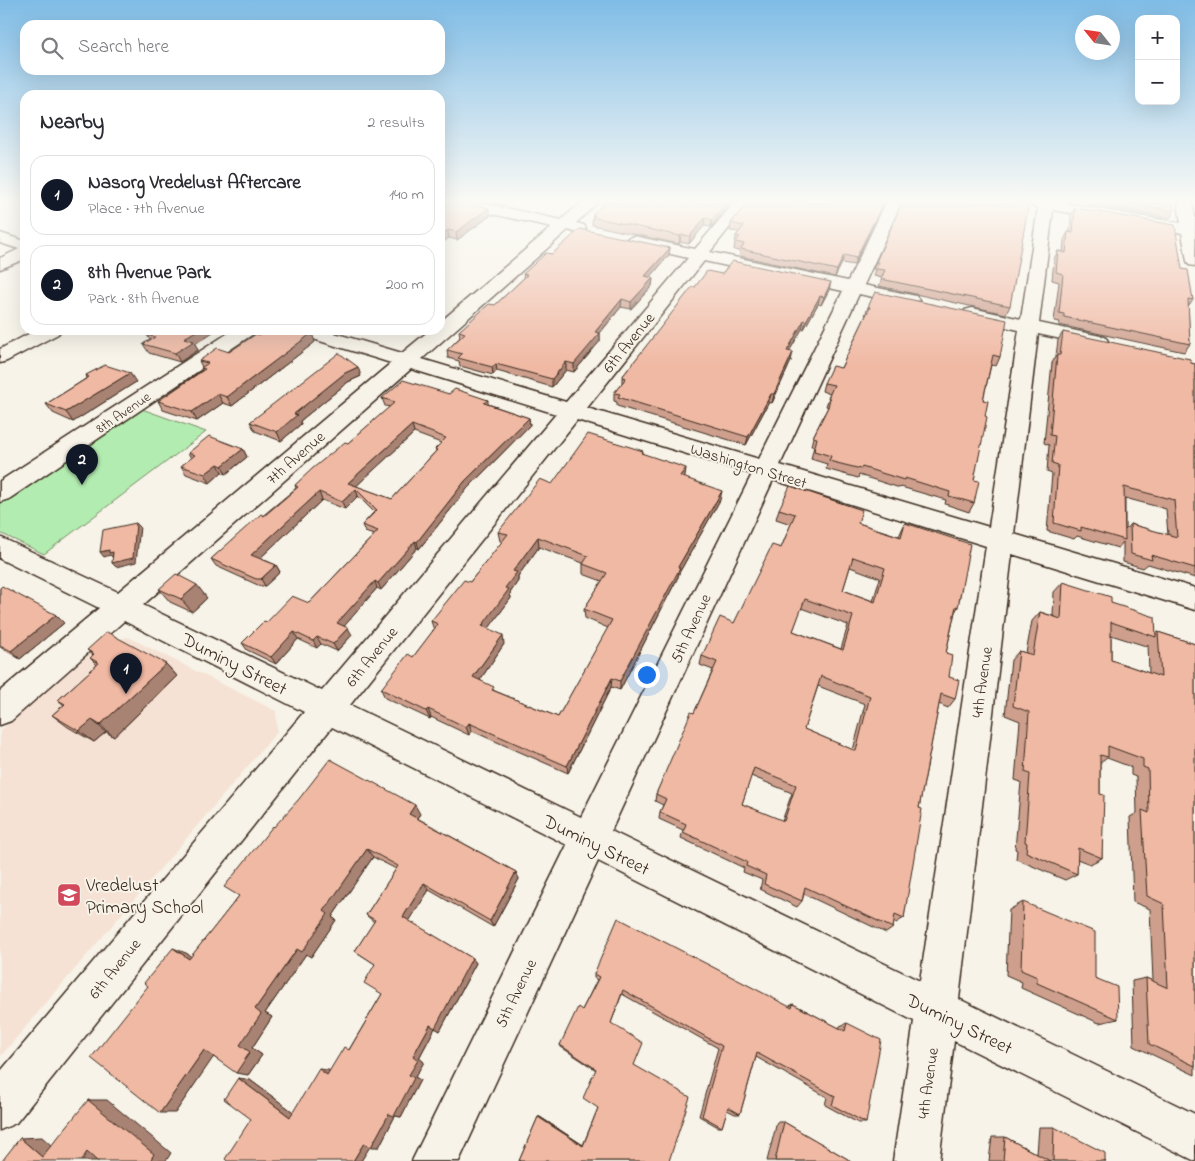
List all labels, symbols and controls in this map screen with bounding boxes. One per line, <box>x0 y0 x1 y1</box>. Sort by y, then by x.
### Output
north arrow <box>1075 15 1120 60</box>
map controls <box>1135 15 1180 105</box>
button: + <box>1135 15 1180 60</box>
search box <box>20 20 445 75</box>
icon: search <box>38 34 66 62</box>
text: Search here <box>78 34 169 61</box>
button: − <box>1135 60 1180 105</box>
text: Nearby <box>40 108 104 138</box>
text: 2 results <box>367 111 425 135</box>
text: Nasorg Vredelust Aftercare <box>88 170 301 197</box>
text: 1 <box>54 183 60 207</box>
text: 140 m <box>389 183 424 207</box>
text: Place · 7th Avenue <box>88 197 205 221</box>
text: 8th Avenue Park <box>88 260 211 287</box>
text: 2 <box>53 273 61 297</box>
text: 200 m <box>386 273 424 297</box>
text: Park · 8th Avenue <box>88 287 199 311</box>
street label: 6th Avenue <box>598 307 662 379</box>
street label: 8th Avenue <box>92 387 156 439</box>
street label: 7th Avenue <box>261 425 332 491</box>
street label: Washington Street <box>687 438 810 496</box>
pin: 2 <box>66 444 98 485</box>
street label: 5th Avenue <box>665 590 719 667</box>
street label: 6th Avenue <box>341 621 405 693</box>
street label: Duminy Street <box>175 627 292 705</box>
street label: 4th Avenue <box>966 644 1000 719</box>
pin: 1 <box>110 653 142 694</box>
your location <box>634 662 660 688</box>
street label: Duminy Street <box>537 808 654 885</box>
place label: Vredelust Primary School <box>85 873 203 923</box>
school or university icon: Vredelust Primary School <box>56 882 82 908</box>
street label: 6th Avenue <box>84 933 148 1005</box>
street label: 5th Avenue <box>490 955 544 1032</box>
street label: Duminy Street <box>900 987 1017 1064</box>
street label: 4th Avenue <box>912 1045 946 1120</box>

